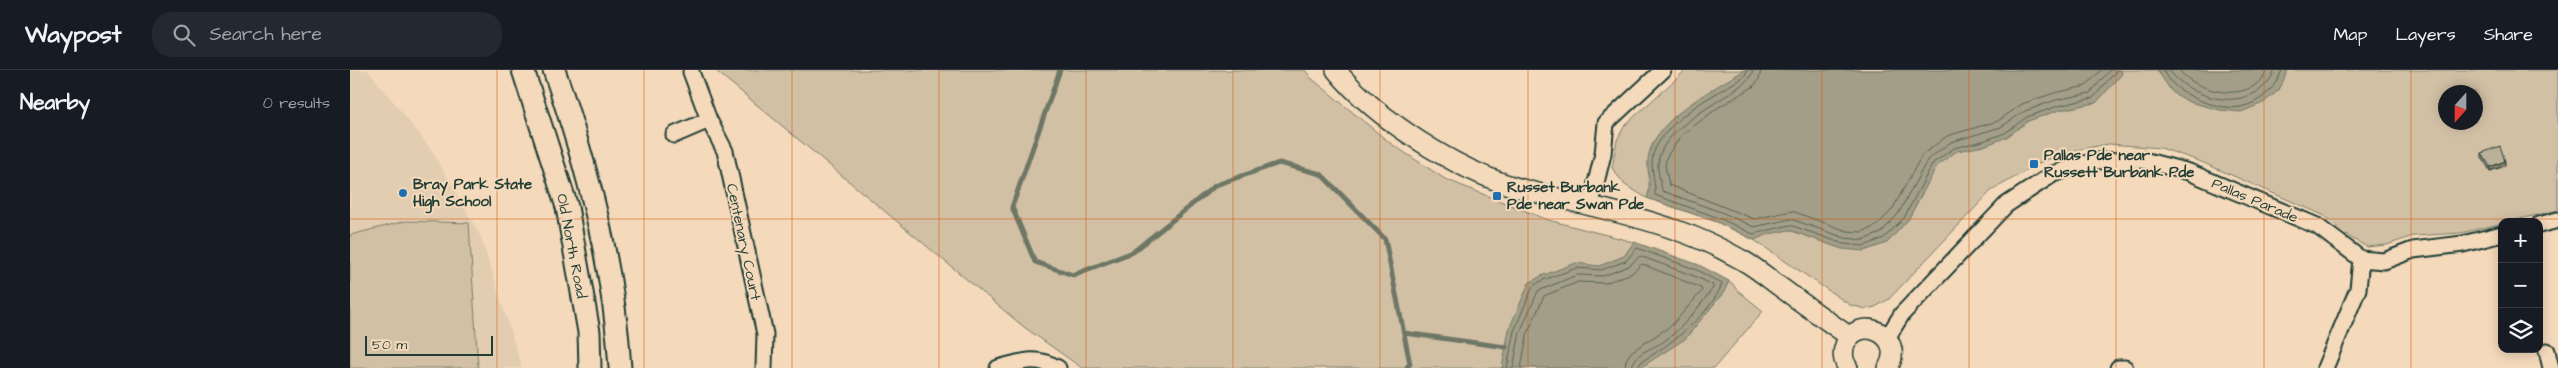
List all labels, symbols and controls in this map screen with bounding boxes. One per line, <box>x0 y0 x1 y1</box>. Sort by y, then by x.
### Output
search box <box>152 12 502 57</box>
text: Waypost <box>25 18 122 52</box>
icon: search <box>170 21 198 49</box>
text: Search here <box>210 21 322 48</box>
text: Map <box>2333 22 2367 47</box>
text: Layers <box>2395 22 2456 47</box>
text: Share <box>2484 22 2533 47</box>
north arrow <box>2438 85 2483 130</box>
text: Nearby <box>20 88 90 117</box>
text: 0 results <box>263 92 330 114</box>
place label: Pallas Pde near Russett Burbank Pde <box>2044 145 2194 183</box>
marker: Pallas Pde near Russett Burbank Pde <box>2028 158 2040 170</box>
street label: Pallas Parade <box>2208 173 2301 228</box>
place label: Bray Park State High School <box>413 174 532 214</box>
place label: Russet Burbank Pde near Swan Pde <box>1507 177 1644 215</box>
street label: Centenary Court <box>720 182 766 303</box>
marker: Bray Park State High School <box>397 187 409 199</box>
marker: Russet Burbank Pde near Swan Pde <box>1491 190 1503 202</box>
street label: Old North Road <box>551 192 592 301</box>
map controls <box>2498 218 2543 353</box>
button: + <box>2498 218 2543 263</box>
button: − <box>2498 263 2543 308</box>
button: layers <box>2498 308 2543 353</box>
scale bar <box>365 333 492 356</box>
text: 50 m <box>372 335 407 355</box>

